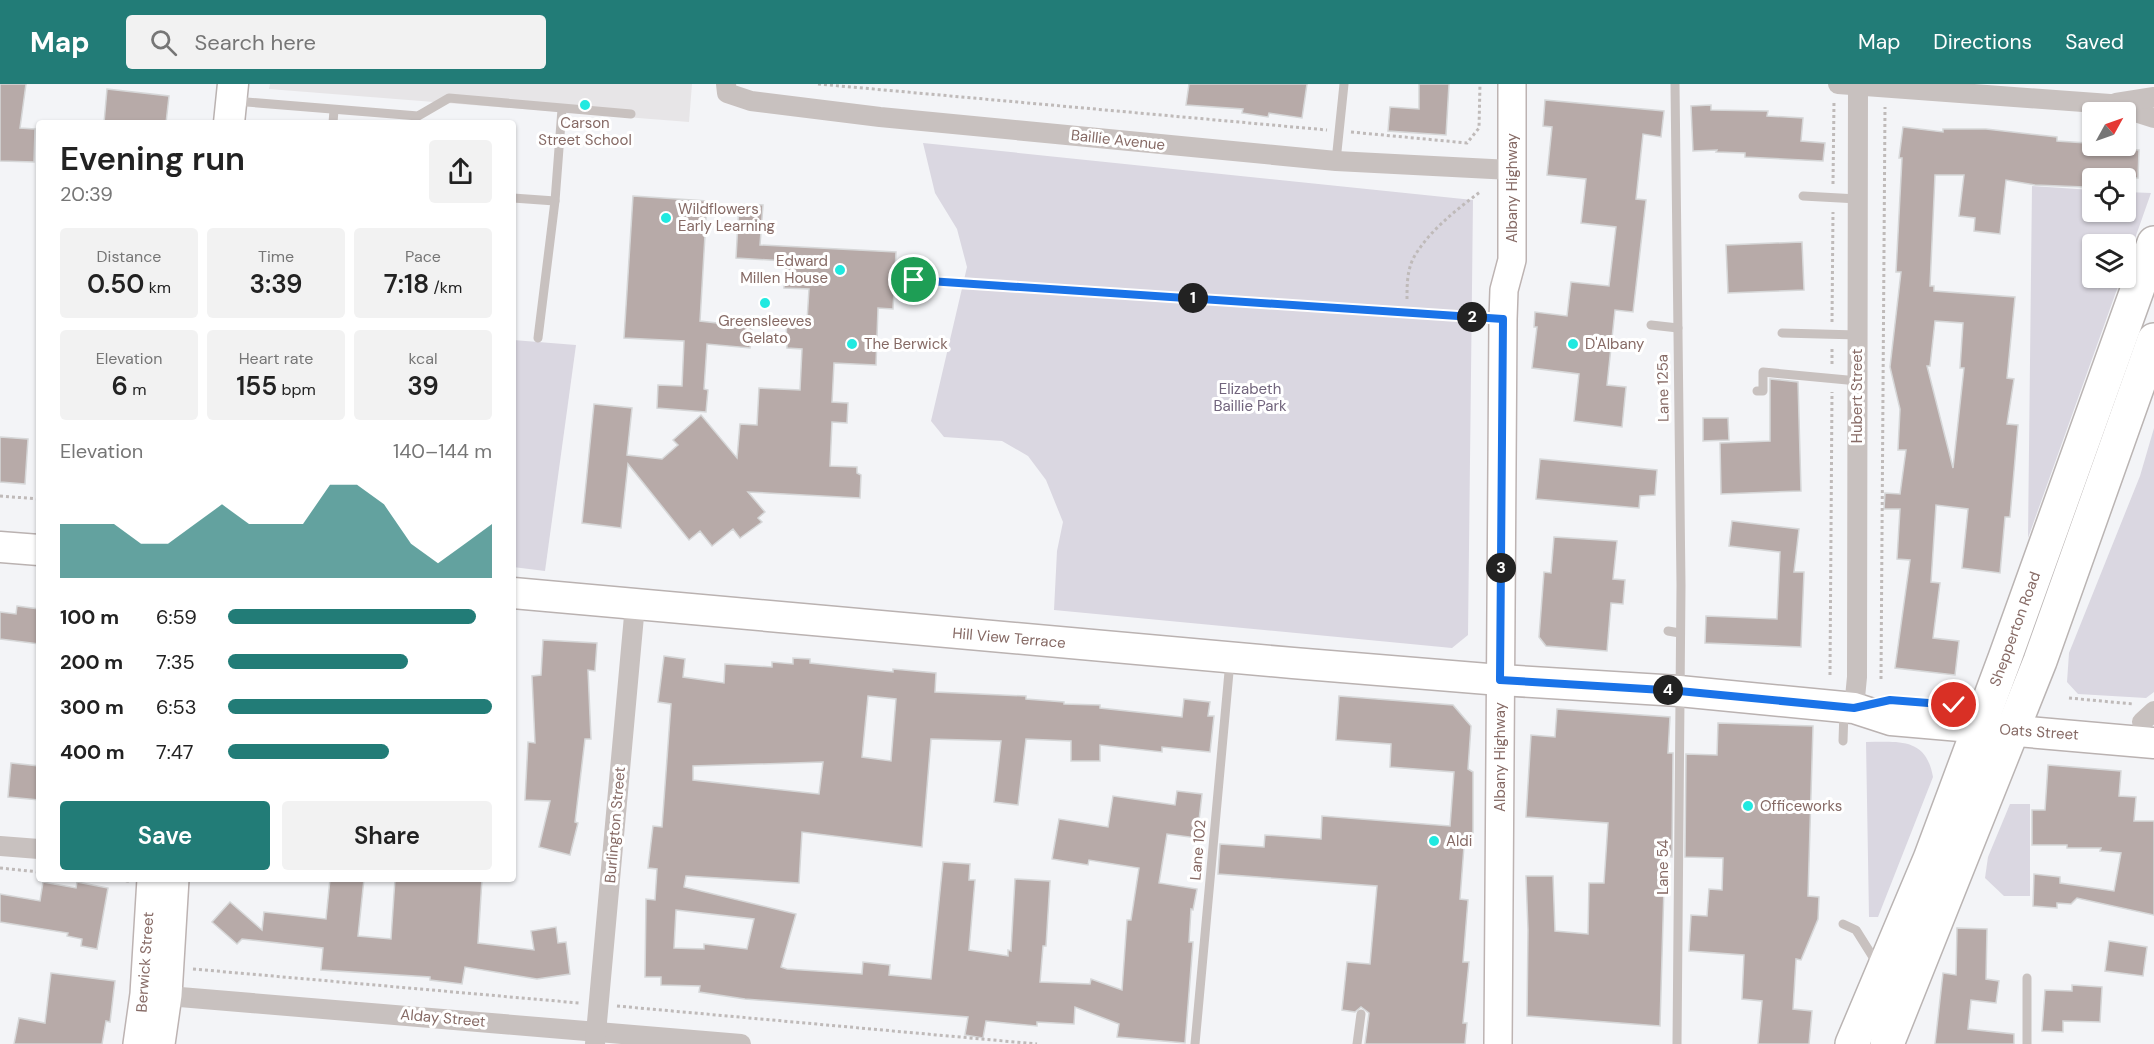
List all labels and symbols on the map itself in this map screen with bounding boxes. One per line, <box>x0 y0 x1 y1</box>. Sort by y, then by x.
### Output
marker: Carson Street School <box>578 98 592 112</box>
north arrow <box>2082 102 2136 156</box>
place label: Carson Street School <box>538 113 632 150</box>
street label: Baillie Avenue <box>1070 125 1166 155</box>
street label: Albany Highway <box>1502 132 1522 243</box>
place label: Wildflowers Early Learning <box>678 199 775 236</box>
marker: Wildflowers Early Learning <box>659 211 673 225</box>
place label: Edward Millen House <box>740 251 828 288</box>
pin <box>888 254 939 305</box>
marker: Edward Millen House <box>833 263 847 277</box>
pin: 1 <box>1178 283 1208 313</box>
marker: Greensleeves Gelato <box>758 296 772 310</box>
pin: 2 <box>1457 302 1487 332</box>
place label: Greensleeves Gelato <box>718 311 812 348</box>
place label: The Berwick <box>864 334 948 354</box>
place label: D'Albany <box>1585 334 1645 354</box>
marker: The Berwick <box>845 337 859 351</box>
marker: D'Albany <box>1566 337 1580 351</box>
street label: Hubert Street <box>1847 349 1867 443</box>
street label: Lane 125a <box>1652 354 1674 422</box>
park label: Elizabeth Baillie Park <box>1213 379 1287 416</box>
pin: 3 <box>1486 553 1516 583</box>
street label: Shepperton Road <box>1985 569 2045 689</box>
street label: Hill View Terrace <box>951 623 1067 653</box>
pin: 4 <box>1653 675 1683 705</box>
pin <box>1928 679 1979 730</box>
street label: Albany Highway <box>1490 701 1510 812</box>
street label: Oats Street <box>1999 719 2079 745</box>
street label: Burlington Street <box>600 766 630 884</box>
place label: Officeworks <box>1760 796 1842 816</box>
marker: Officeworks <box>1741 799 1755 813</box>
street label: Lane 102 <box>1185 819 1211 881</box>
place label: Aldi <box>1446 831 1472 851</box>
marker: Aldi <box>1427 834 1441 848</box>
street label: Lane 54 <box>1653 839 1673 895</box>
street label: Berwick Street <box>132 911 158 1013</box>
street label: Alday Street <box>400 1004 487 1032</box>

